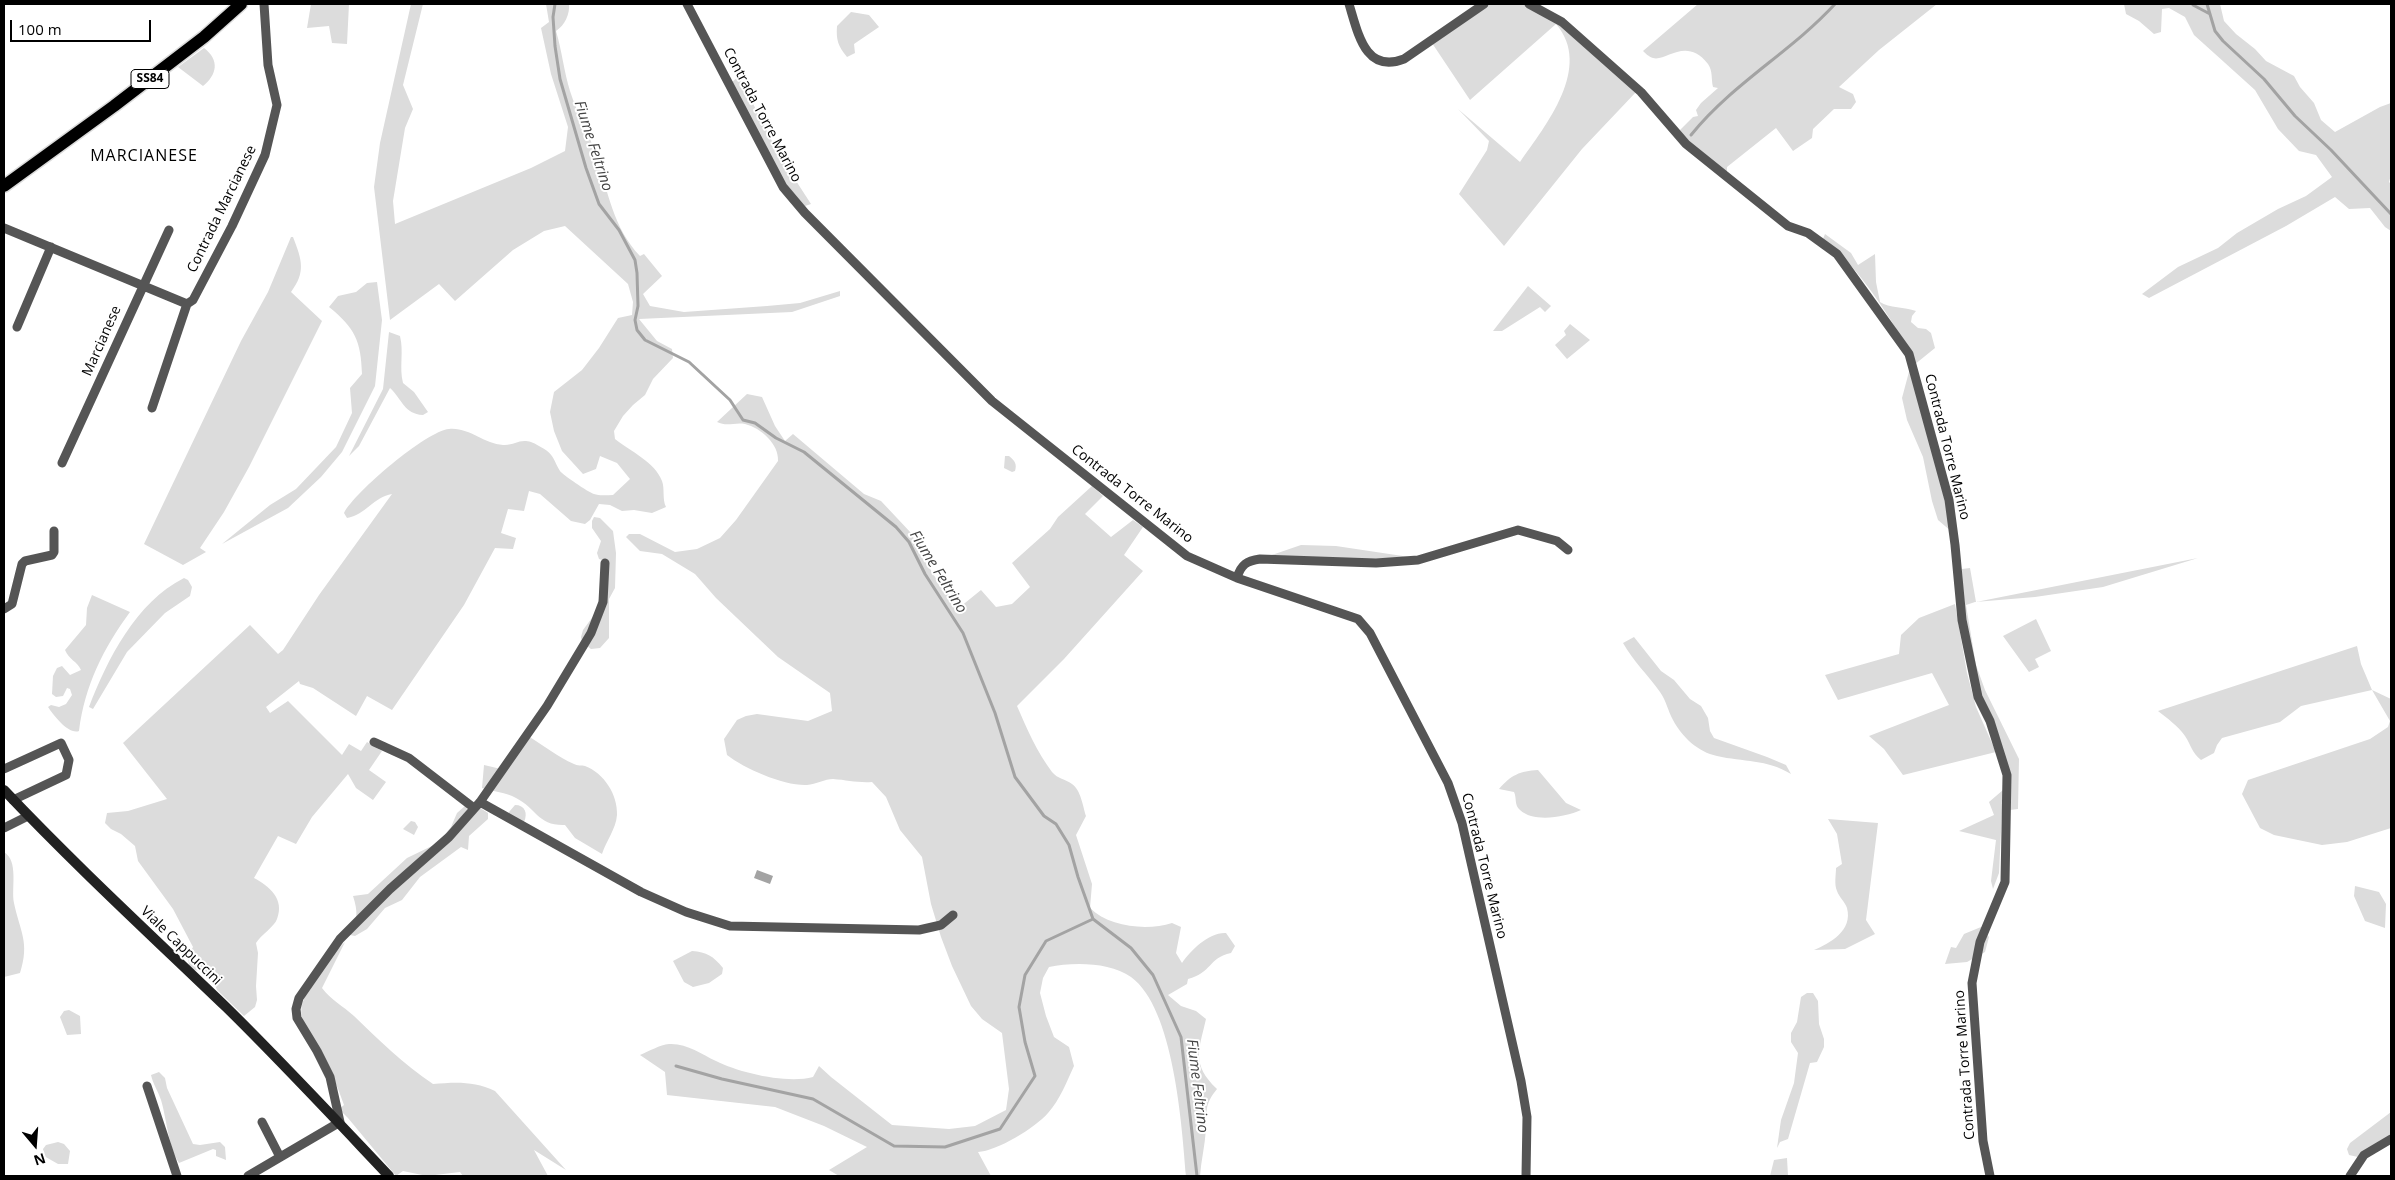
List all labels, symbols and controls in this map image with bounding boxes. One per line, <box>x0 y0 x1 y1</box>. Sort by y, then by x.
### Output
scale bar <box>12 10 154 42</box>
text: 100 m <box>18 19 62 39</box>
street label: Contrada Torre Marino <box>719 45 805 185</box>
road number: SS84 <box>131 70 169 88</box>
water label: Fiume Feltrino <box>570 98 616 194</box>
street label: Contrada Marcianese <box>184 143 260 275</box>
district label: MARCIANESE <box>89 146 199 166</box>
street label: Marcianese <box>79 303 125 379</box>
street label: Contrada Torre Marino <box>1921 372 1973 522</box>
street label: Contrada Torre Marino <box>1068 441 1196 547</box>
water label: Fiume Feltrino <box>905 527 971 617</box>
street label: Contrada Torre Marino <box>1458 791 1510 941</box>
street label: Viale Cappuccini <box>137 903 225 989</box>
street label: Contrada Torre Marino <box>1951 990 1979 1140</box>
water label: Fiume Feltrino <box>1182 1038 1212 1134</box>
north arrow <box>10 1120 60 1170</box>
text: N <box>31 1149 48 1171</box>

